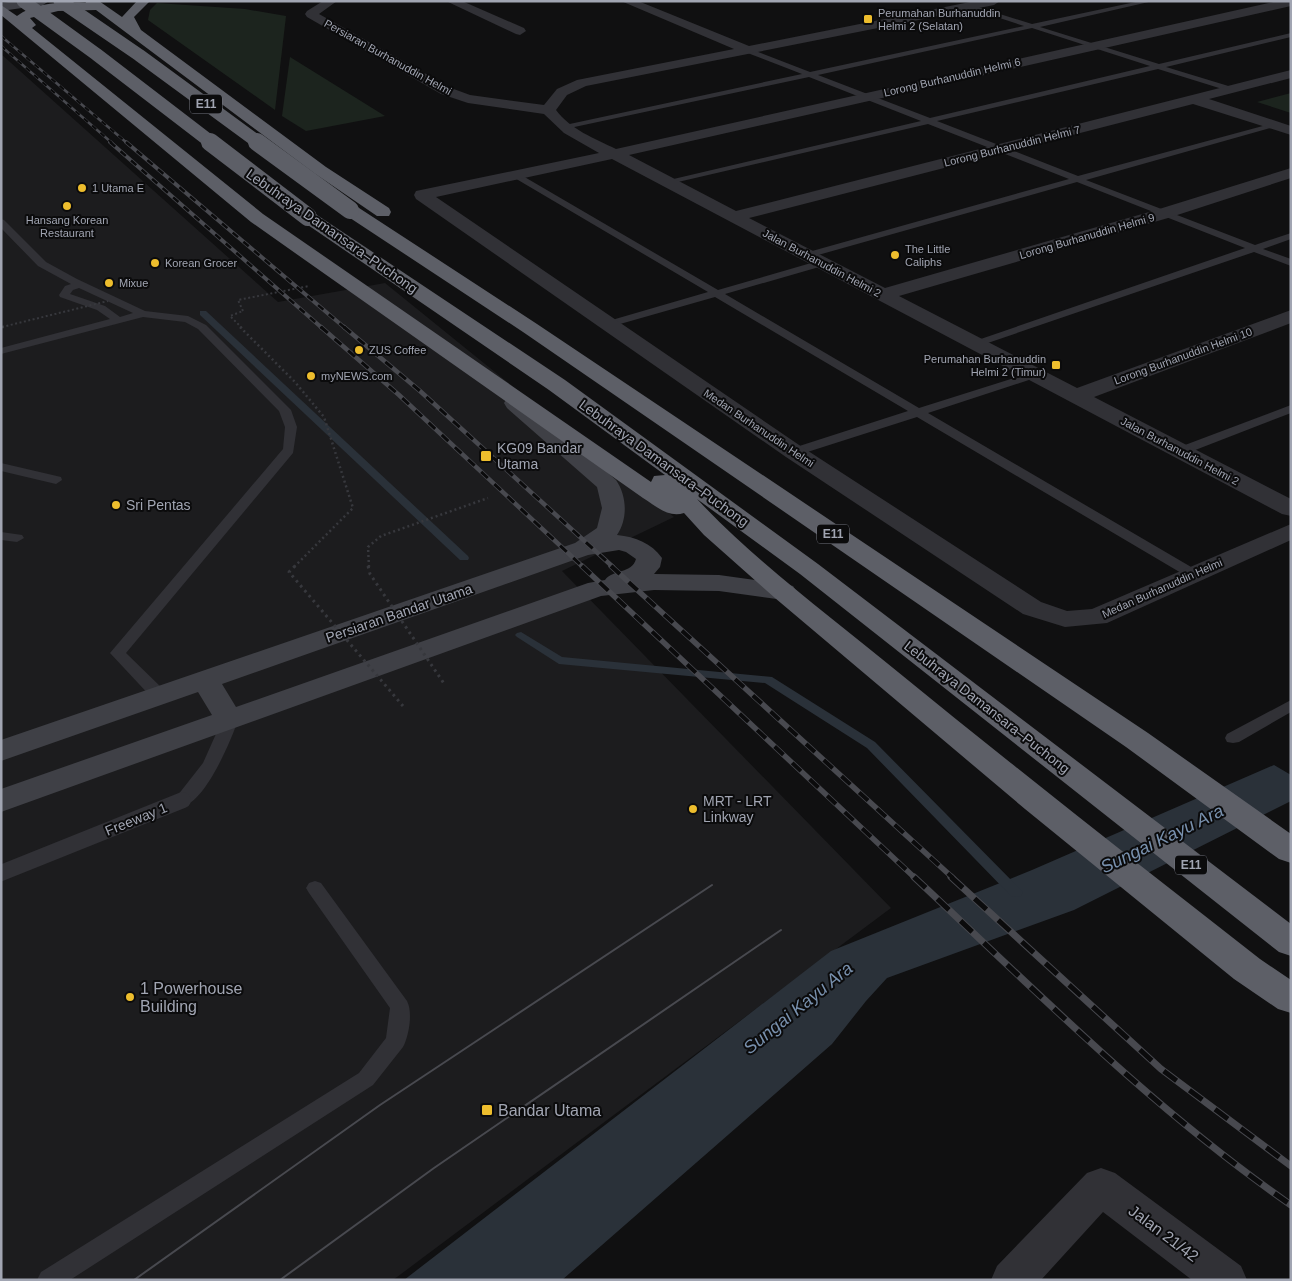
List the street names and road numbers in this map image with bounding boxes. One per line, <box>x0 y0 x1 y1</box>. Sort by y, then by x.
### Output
street label: Persiaran Burhanuddin Helmi <box>322 17 454 97</box>
street label: Lorong Burhanuddin Helmi 6 <box>882 55 1022 99</box>
road number: E11 <box>190 95 222 114</box>
street label: Lorong Burhanuddin Helmi 7 <box>943 123 1081 169</box>
street label: Lebuhraya Damansara–Puchong <box>243 166 421 296</box>
street label: Lorong Burhanuddin Helmi 9 <box>1018 211 1156 261</box>
street label: Jalan Burhanuddin Helmi 2 <box>761 227 883 299</box>
street label: Lorong Burhanuddin Helmi 10 <box>1112 325 1254 387</box>
street label: Medan Burhanuddin Helmi <box>702 387 816 469</box>
street label: Lebuhraya Damansara–Puchong <box>576 396 752 530</box>
street label: Jalan Burhanuddin Helmi 2 <box>1119 415 1241 487</box>
road number: E11 <box>817 524 849 544</box>
street label: Medan Burhanuddin Helmi <box>1100 556 1224 620</box>
street label: Persiaran Bandar Utama <box>324 580 475 646</box>
street label: Lebuhraya Damansara–Puchong <box>901 637 1073 777</box>
street label: Freeway 1 <box>103 799 169 839</box>
road number: E11 <box>1175 856 1207 874</box>
street label: Jalan 21/42 <box>1126 1202 1202 1265</box>

